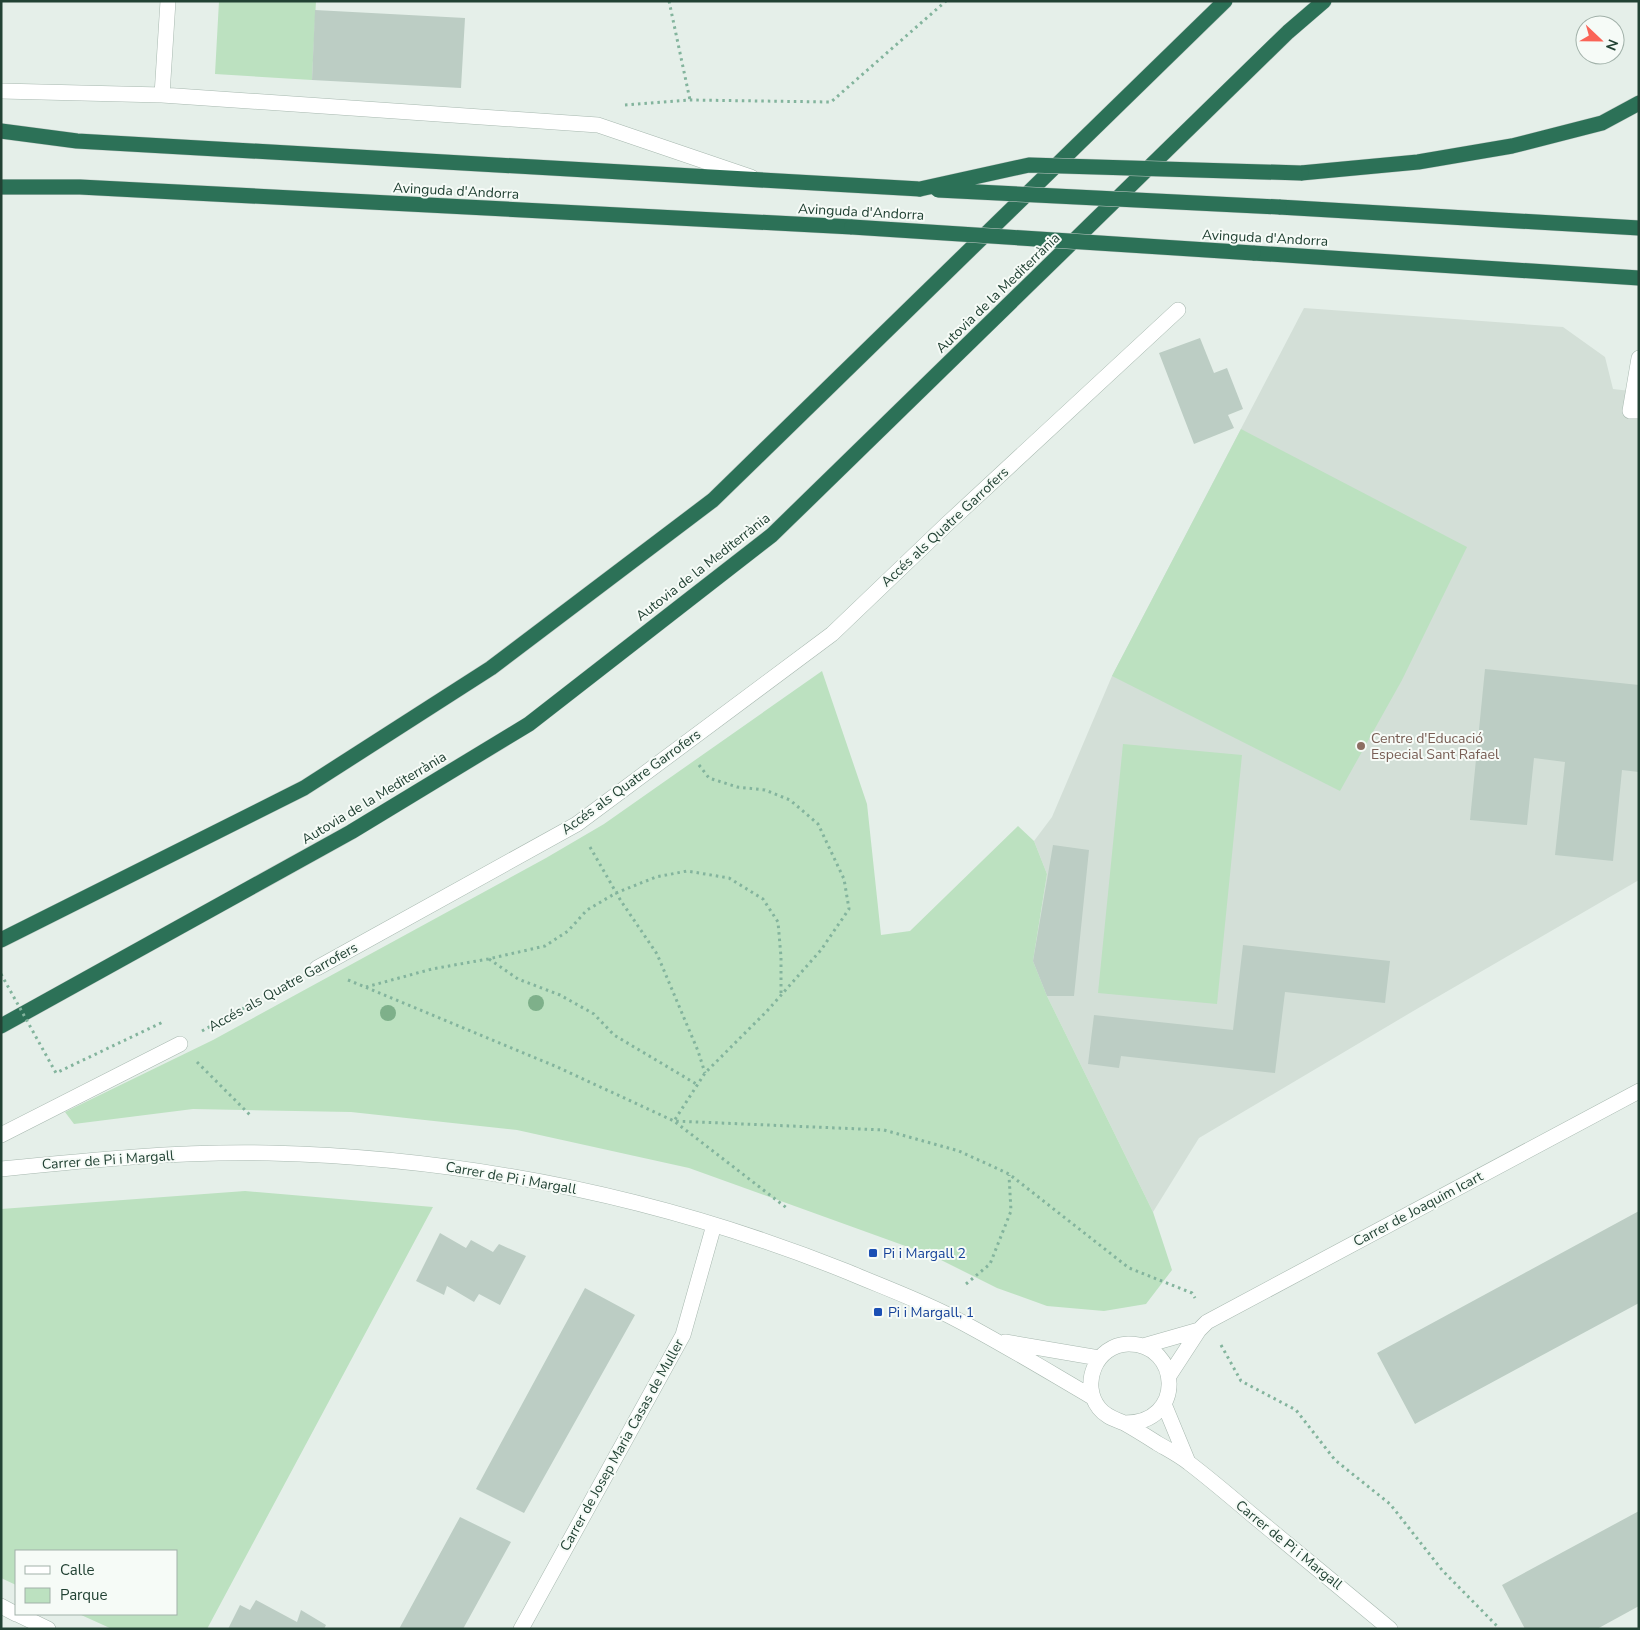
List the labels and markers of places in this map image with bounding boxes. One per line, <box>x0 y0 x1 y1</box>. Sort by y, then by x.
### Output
place label: Centre d'Educació Especial Sant Rafael <box>1371 729 1500 764</box>
marker: Centre d'Educació Especial Sant Rafael <box>1355 740 1367 752</box>
place label: Pi i Margall 2 <box>883 1244 966 1263</box>
marker: Pi i Margall 2 <box>867 1247 879 1259</box>
place label: Pi i Margall, 1 <box>888 1303 974 1322</box>
marker: Pi i Margall, 1 <box>872 1306 884 1318</box>

